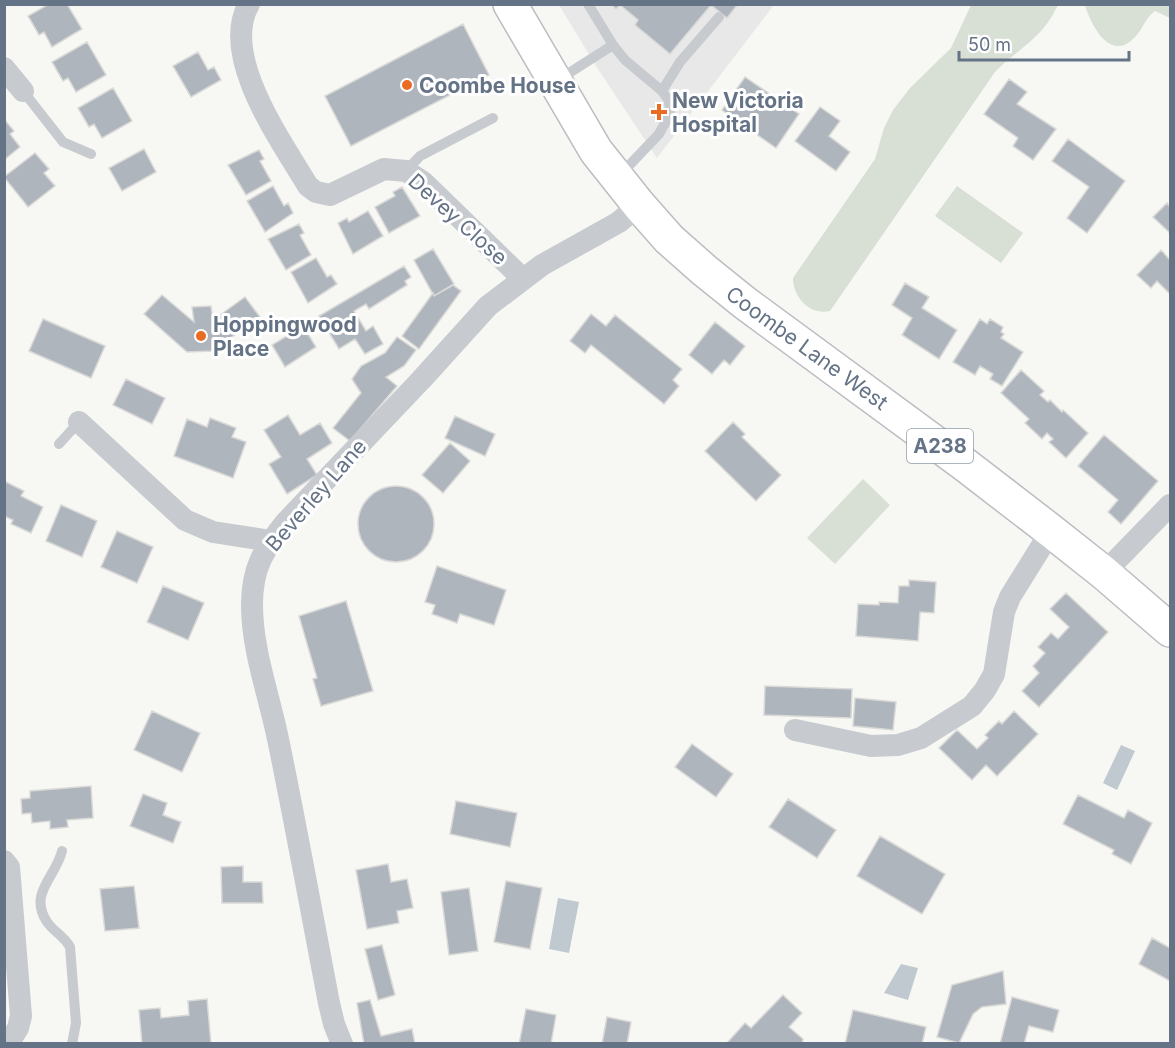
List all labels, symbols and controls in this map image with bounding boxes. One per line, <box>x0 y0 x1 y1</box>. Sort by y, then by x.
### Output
scale bar <box>959 24 1128 62</box>
text: 50 m <box>968 34 1011 55</box>
place label: Coombe House <box>419 73 576 98</box>
marker: Coombe House <box>400 78 414 92</box>
place label: New Victoria Hospital <box>672 88 804 137</box>
marker: New Victoria Hospital <box>650 103 668 121</box>
street label: Devey Close <box>403 168 513 270</box>
street label: Coombe Lane West <box>721 281 893 415</box>
place label: Hoppingwood Place <box>213 312 357 361</box>
marker: Hoppingwood Place <box>194 329 208 343</box>
road number: A238 <box>907 429 973 463</box>
street label: Beverley Lane <box>261 434 371 556</box>

